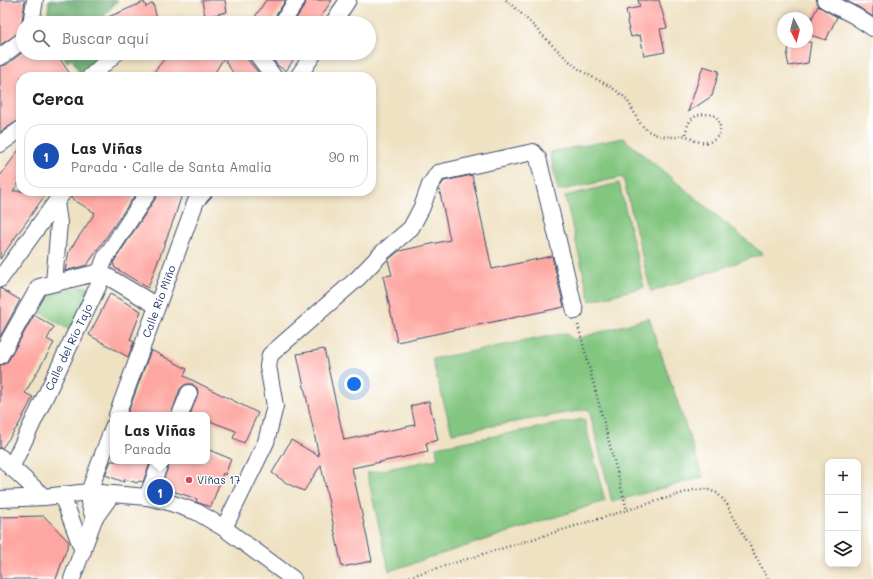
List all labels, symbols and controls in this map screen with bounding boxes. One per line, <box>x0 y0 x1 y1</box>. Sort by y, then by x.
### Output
north arrow <box>777 12 813 48</box>
search box <box>16 16 376 60</box>
icon: search <box>30 27 52 49</box>
text: Buscar aquí <box>62 28 149 48</box>
text: Cerca <box>32 87 84 109</box>
text: Las Viñas <box>71 138 142 158</box>
text: 1 <box>43 148 49 165</box>
text: 90 m <box>329 148 359 165</box>
text: Parada · Calle de Santa Amalia <box>71 158 272 175</box>
street label: Calle Río Miño <box>138 263 179 340</box>
street label: Calle del Río Tajo <box>41 301 96 393</box>
your location <box>344 374 364 394</box>
popup <box>110 412 210 464</box>
text: Las Viñas <box>124 420 196 440</box>
text: Parada <box>124 440 171 457</box>
map controls <box>825 459 861 567</box>
button: + <box>825 459 861 495</box>
place label: Viñas 17 <box>197 472 240 487</box>
marker: Viñas 17 <box>184 475 194 485</box>
pin: 1 <box>147 477 173 507</box>
button: − <box>825 495 861 531</box>
button: layers <box>825 531 861 567</box>

